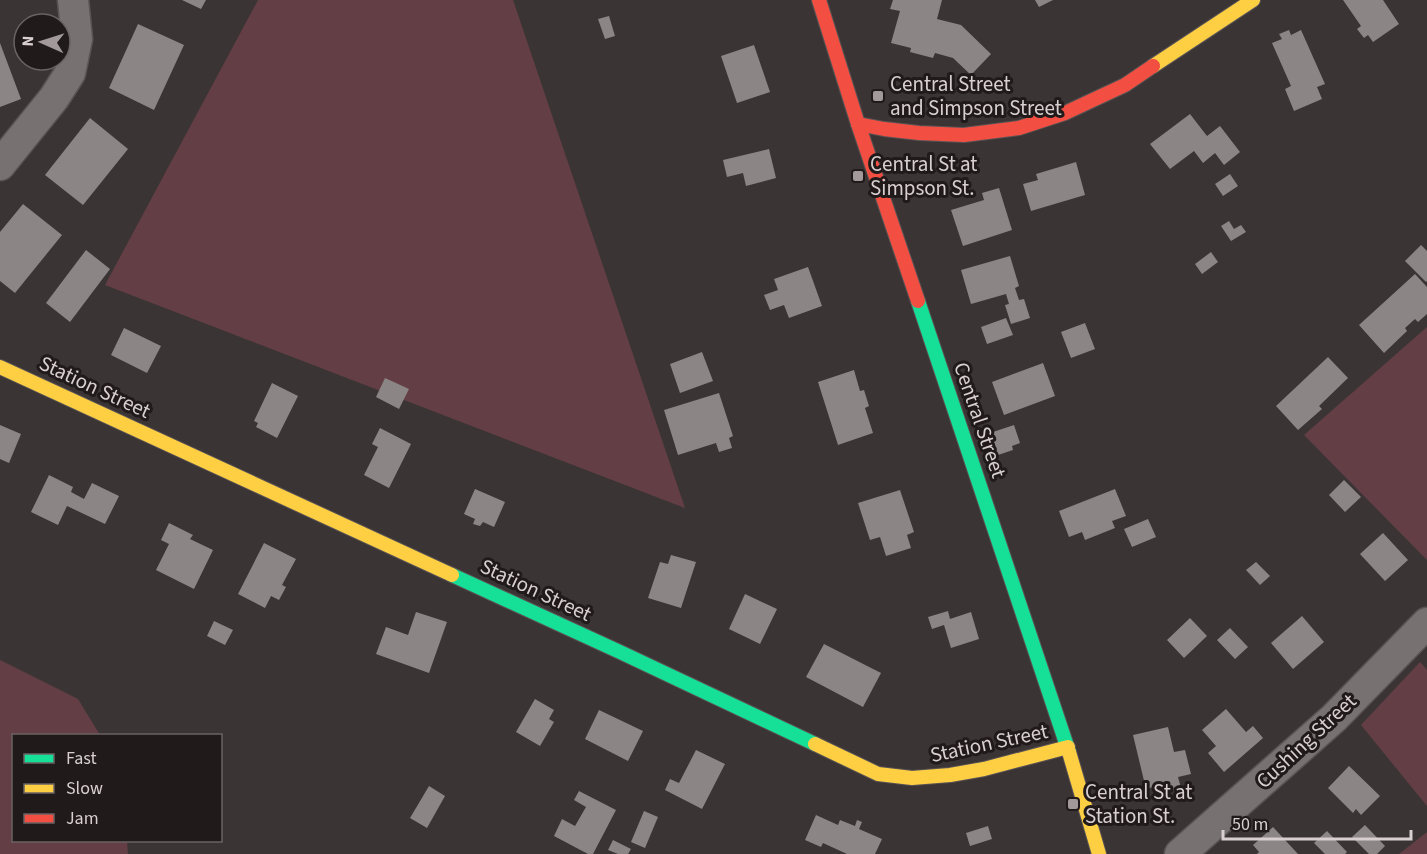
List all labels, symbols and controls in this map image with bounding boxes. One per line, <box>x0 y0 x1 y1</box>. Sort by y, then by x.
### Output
north arrow <box>12 12 72 72</box>
text: N <box>17 35 39 47</box>
place label: Central Street and Simpson Street <box>890 69 1062 123</box>
marker: Central Street and Simpson Street <box>871 89 885 103</box>
place label: Central St at Simpson St. <box>870 149 977 203</box>
marker: Central St at Simpson St. <box>851 169 865 183</box>
street label: Station Street <box>34 348 156 426</box>
street label: Central Street <box>946 358 1014 482</box>
street label: Station Street <box>475 551 597 629</box>
street label: Cushing Street <box>1249 687 1363 795</box>
street label: Station Street <box>927 716 1051 770</box>
legend <box>12 734 222 842</box>
text: Fast <box>66 746 97 771</box>
text: Slow <box>66 776 103 801</box>
place label: Central St at Station St. <box>1085 777 1192 831</box>
marker: Central St at Station St. <box>1066 797 1080 811</box>
scale bar <box>1223 803 1410 841</box>
text: Jam <box>66 806 99 831</box>
text: 50 m <box>1232 812 1268 837</box>

